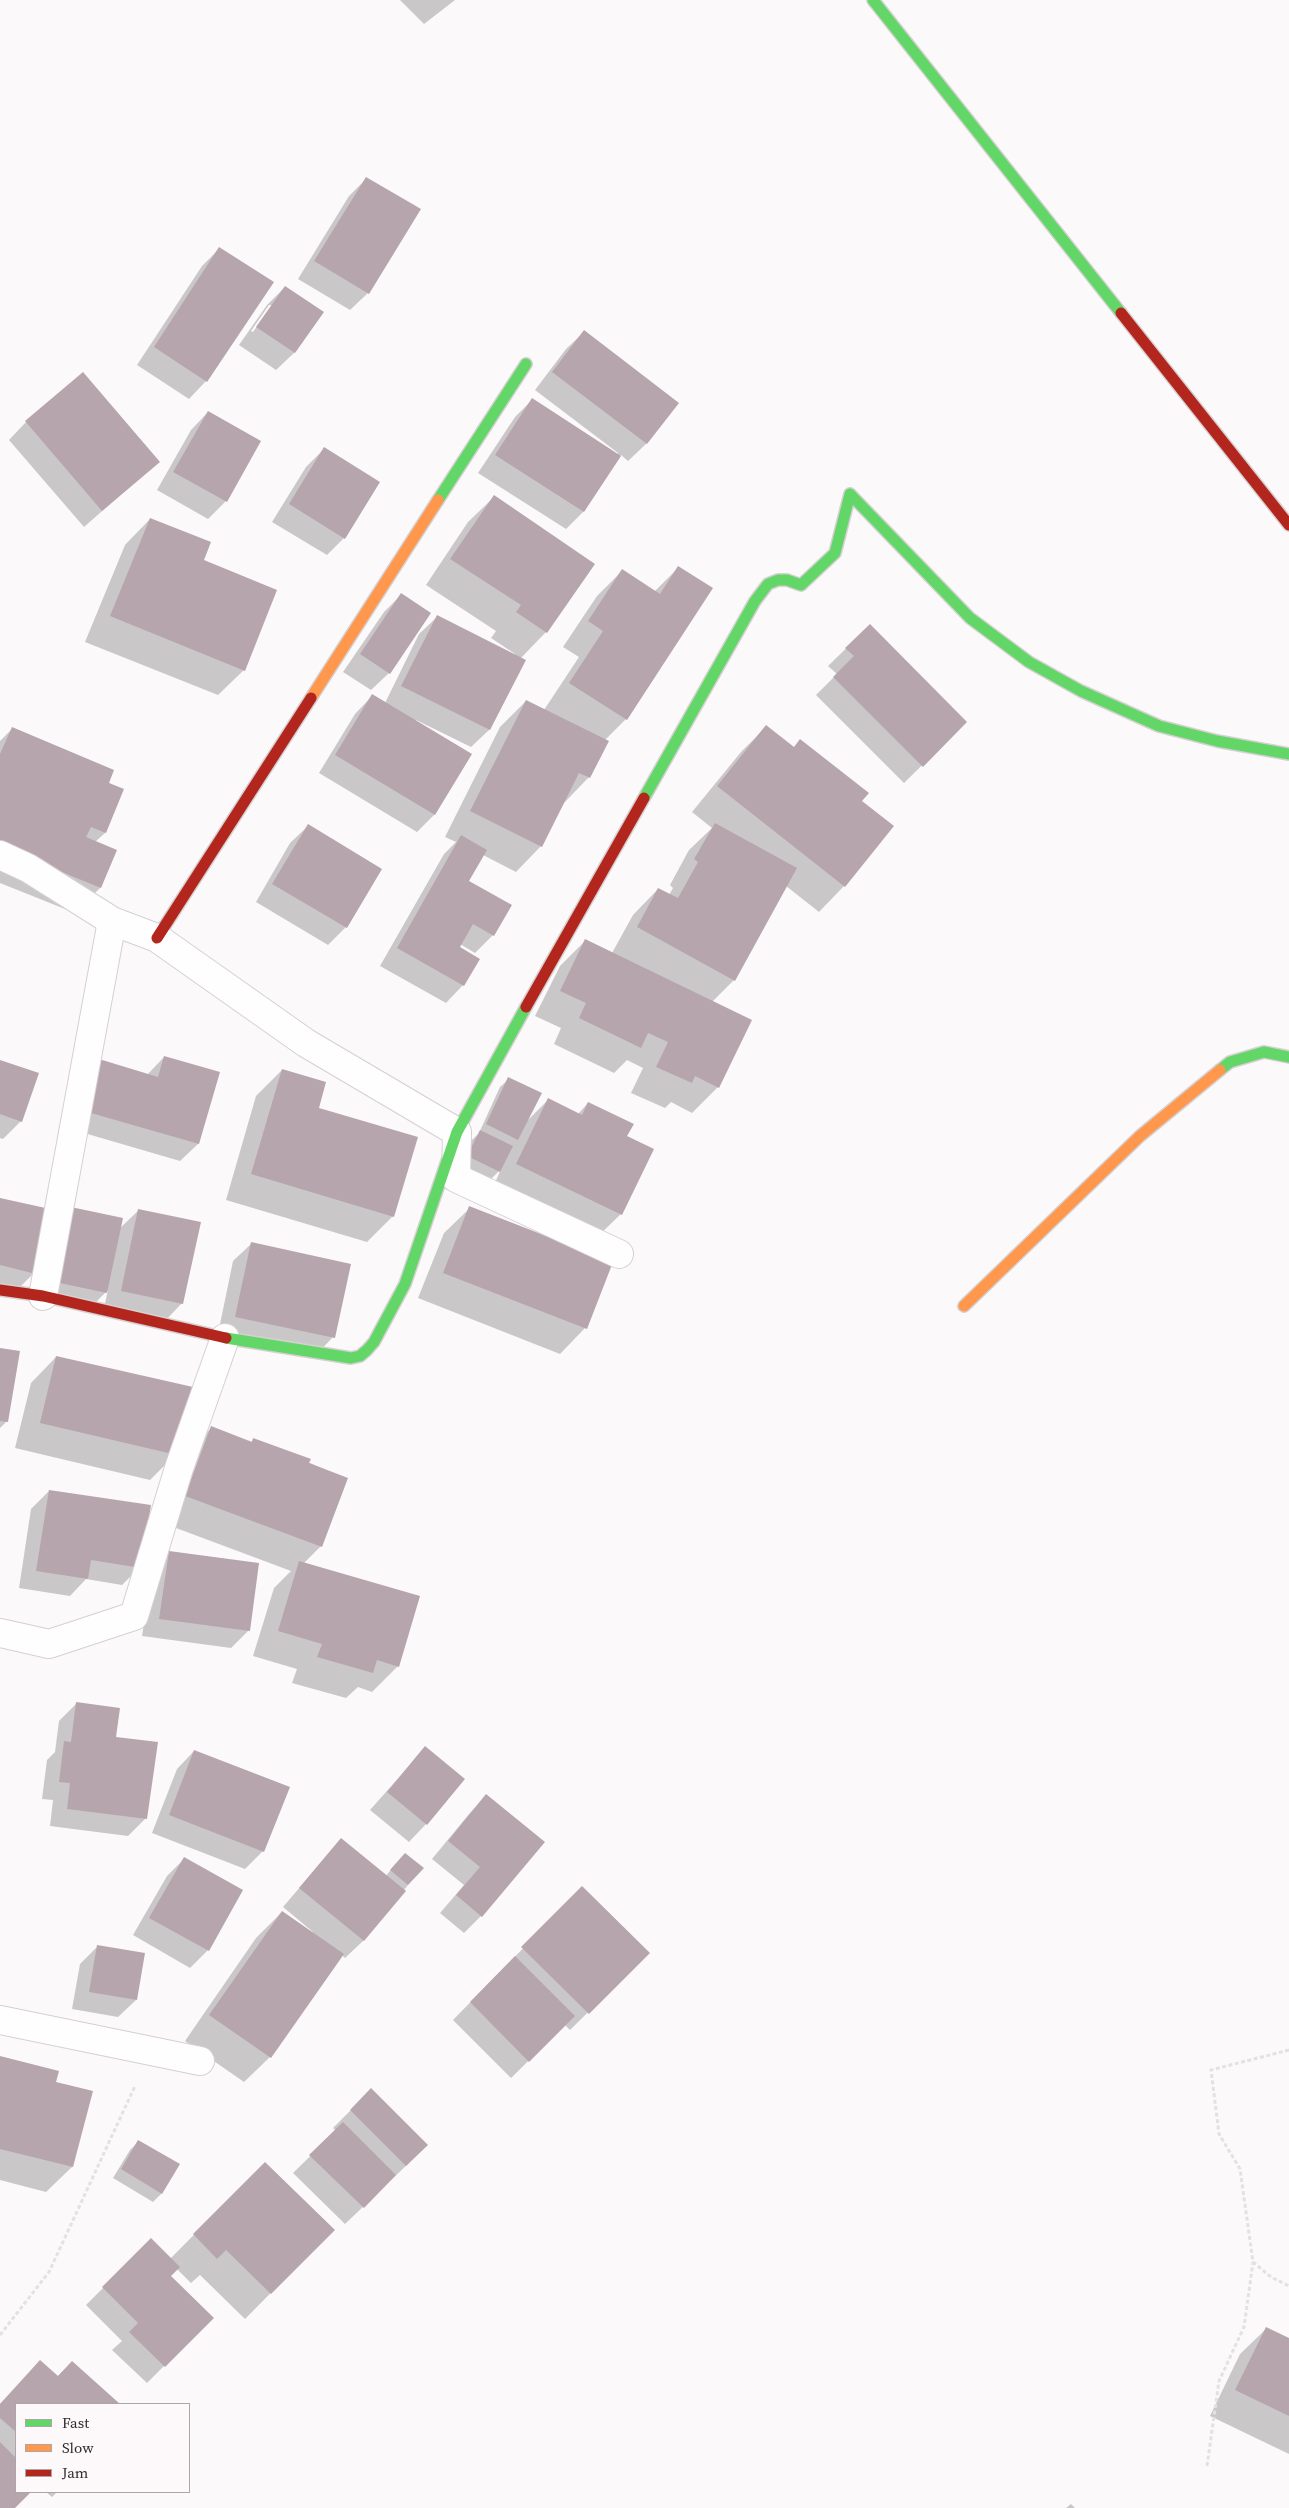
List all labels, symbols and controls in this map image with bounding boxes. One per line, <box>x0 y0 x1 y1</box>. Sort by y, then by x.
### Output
legend <box>15 2403 190 2493</box>
text: Fast <box>62 2412 89 2433</box>
text: Slow <box>62 2437 94 2458</box>
text: Jam <box>62 2462 88 2483</box>

